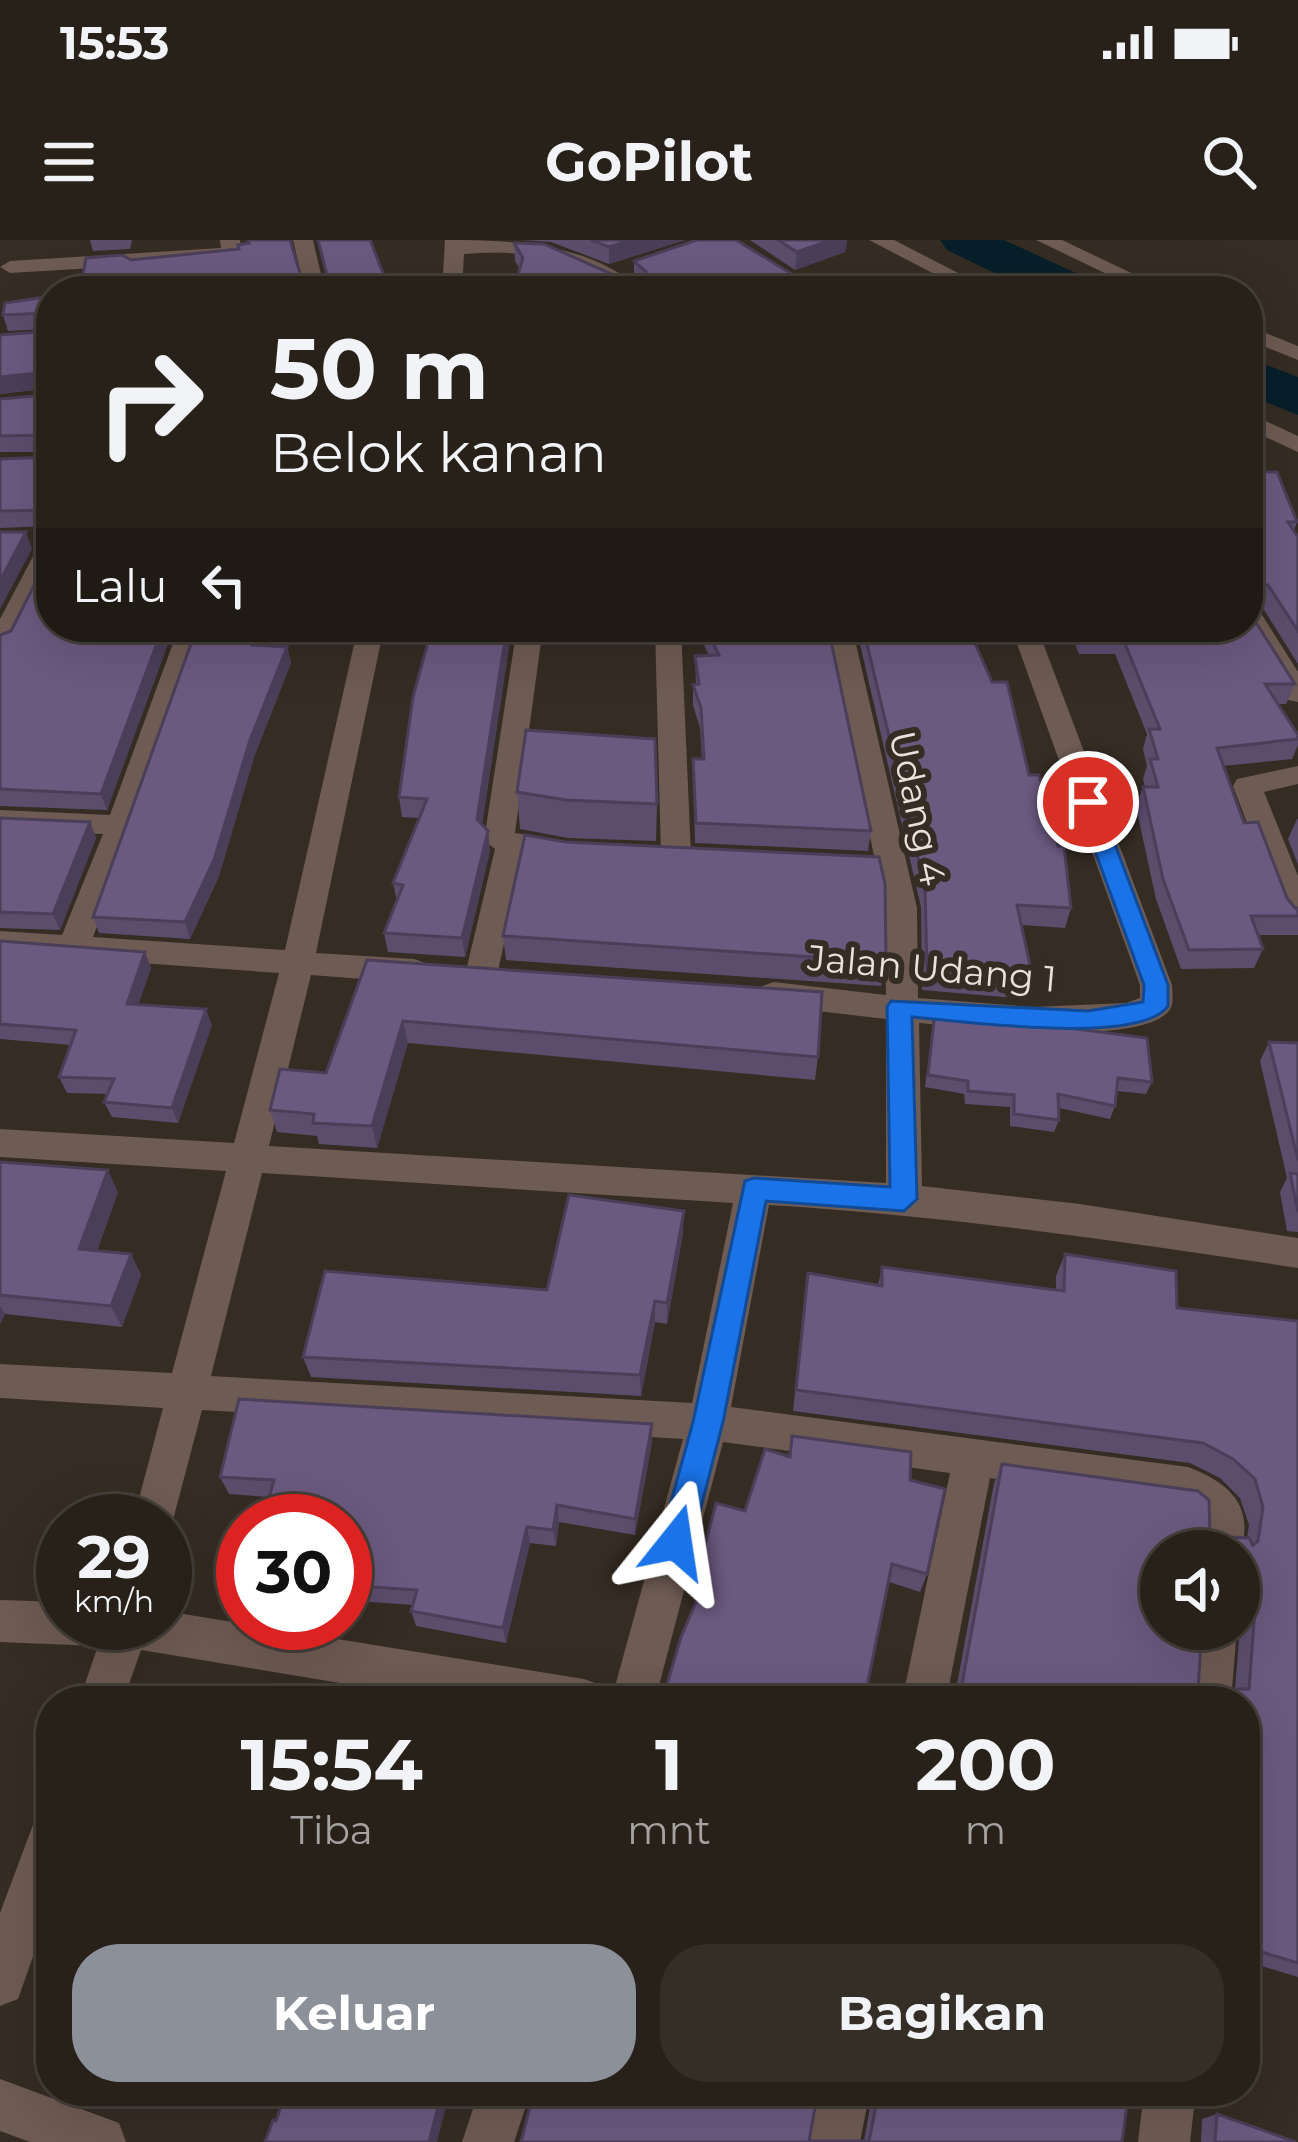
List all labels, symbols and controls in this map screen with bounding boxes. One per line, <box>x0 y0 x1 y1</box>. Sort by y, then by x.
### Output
text: 15:53 <box>60 15 169 70</box>
icon: menu <box>36 129 102 195</box>
text: GoPilot <box>545 129 753 195</box>
icon: search <box>1196 129 1262 195</box>
text: 50 m <box>270 318 489 420</box>
icon: right <box>72 324 228 480</box>
text: Belok kanan <box>270 420 607 486</box>
icon: left <box>191 552 257 618</box>
text: Lalu <box>72 558 167 613</box>
street label: Udang 4 <box>880 727 956 889</box>
pin <box>1037 751 1139 853</box>
icon: arrive <box>1055 769 1121 835</box>
street label: Jalan Udang 1 <box>805 935 1058 1001</box>
position arrow <box>613 1479 739 1605</box>
speed limit sign: 30 <box>216 1494 372 1650</box>
text: 29 <box>77 1520 151 1593</box>
map controls <box>1140 1530 1260 1650</box>
button: sound <box>1140 1530 1260 1650</box>
text: km/h <box>74 1583 154 1620</box>
text: 15:54 <box>240 1720 423 1808</box>
text: 1 <box>655 1720 683 1808</box>
text: 200 <box>915 1720 1056 1808</box>
text: Tiba <box>291 1806 373 1854</box>
text: mnt <box>627 1806 711 1854</box>
text: m <box>965 1806 1006 1854</box>
button: Keluar <box>72 1944 636 2082</box>
button: Bagikan <box>660 1944 1224 2082</box>

